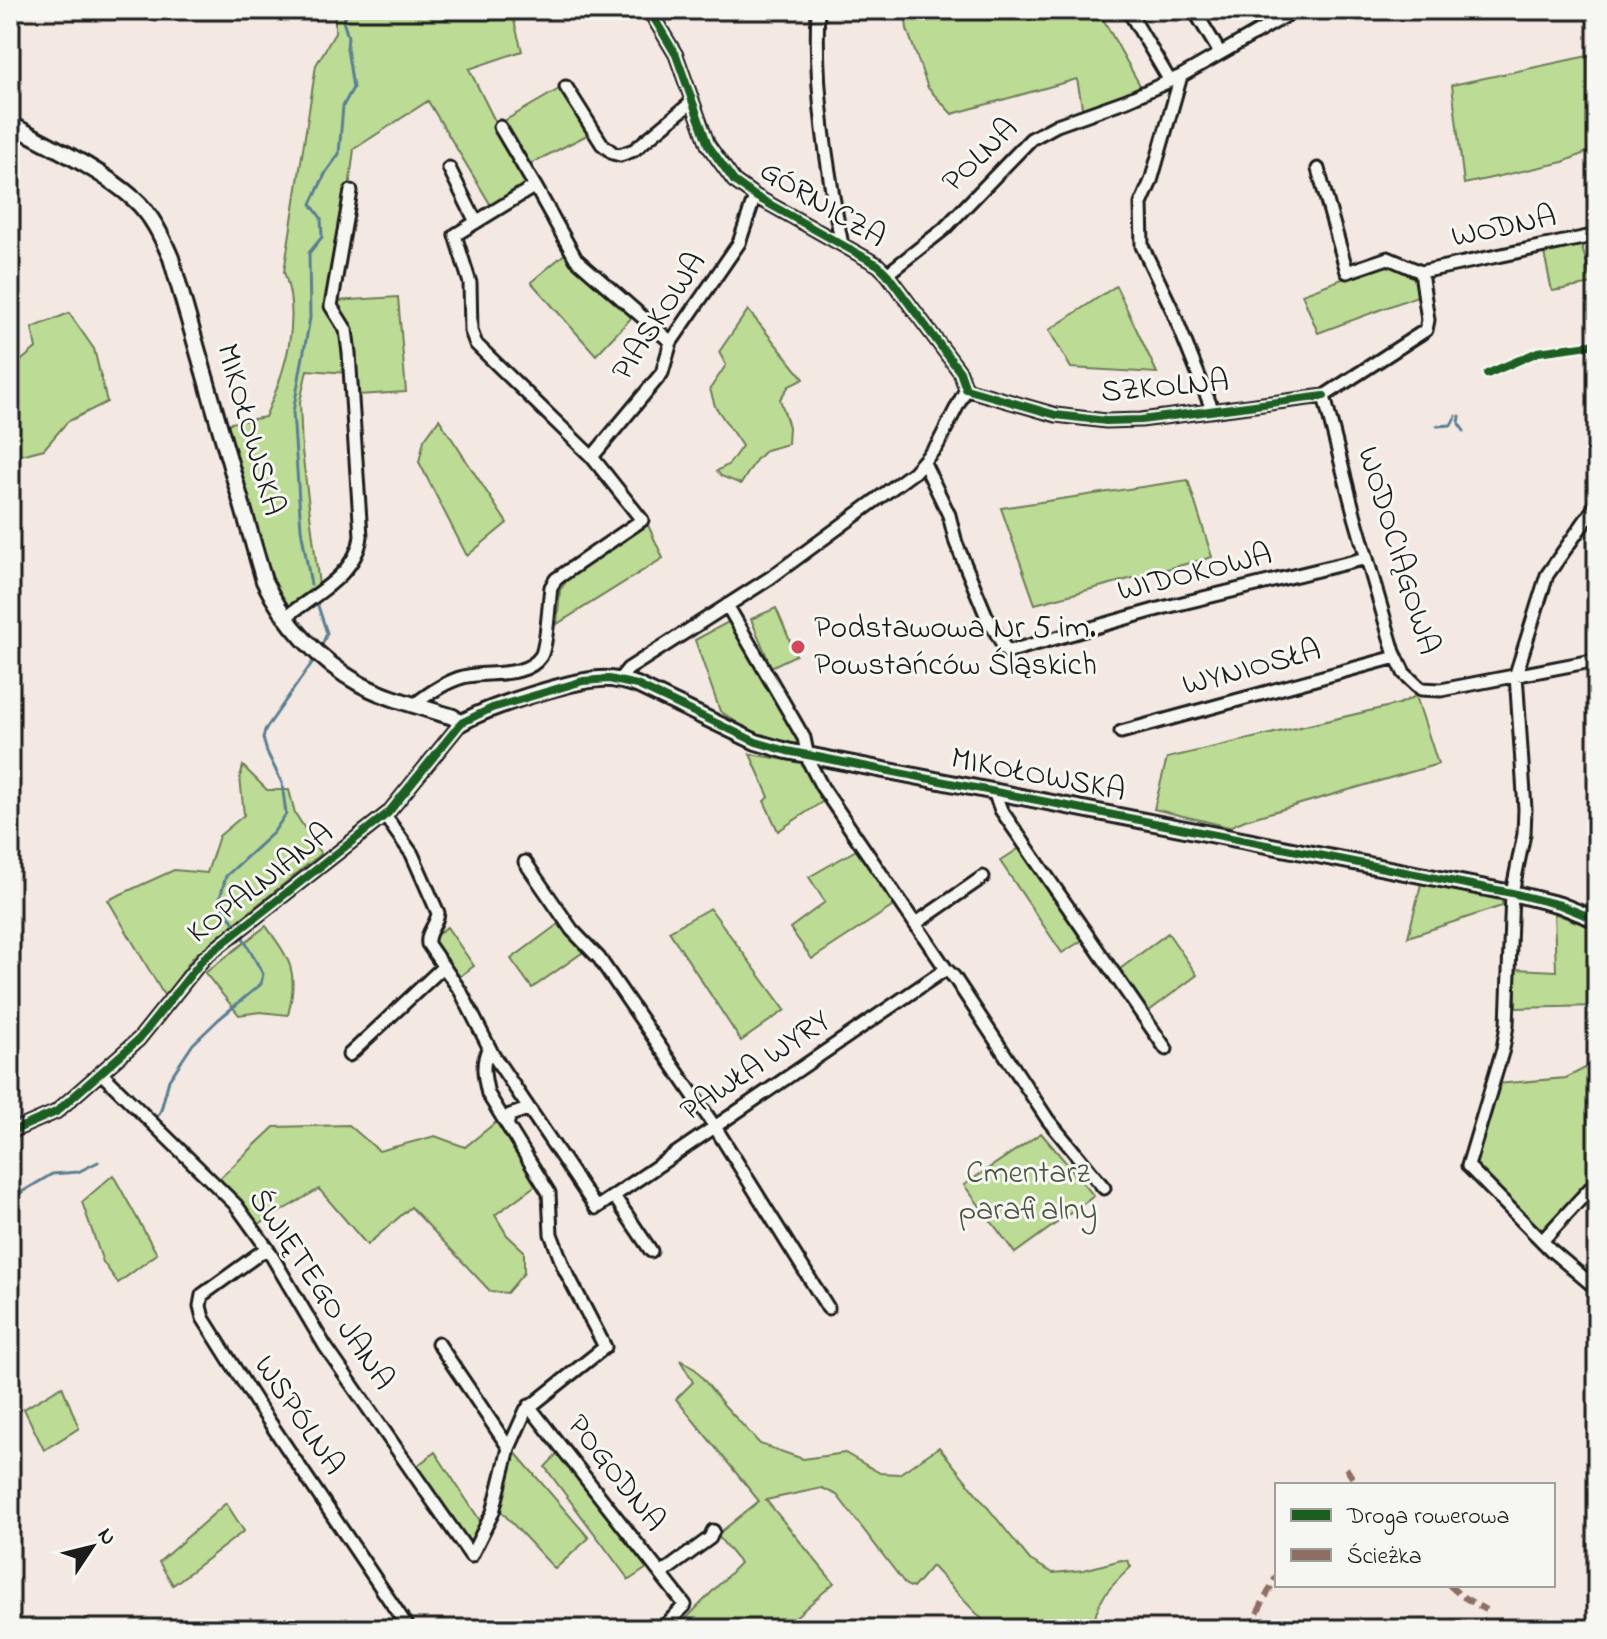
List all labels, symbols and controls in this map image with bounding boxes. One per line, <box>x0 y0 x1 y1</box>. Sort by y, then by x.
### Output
street label: POLNA <box>932 108 1030 204</box>
street label: GÓRNICZA <box>750 149 894 261</box>
street label: WODNA <box>1447 194 1561 262</box>
street label: PIASKOWA <box>601 243 719 391</box>
street label: MIKOŁOWSKA <box>202 338 296 522</box>
street label: SZKOLNA <box>1099 359 1231 417</box>
street label: WODOCIĄGOWA <box>1343 441 1451 661</box>
street label: WIDOKOWA <box>1113 532 1277 616</box>
place label: Podstawowa Nr 5 im. Powstańców Śląskich <box>814 606 1097 690</box>
street label: WYNIOSŁA <box>1177 628 1327 710</box>
marker: Podstawowa Nr 5 im. Powstańców Śląskich <box>789 638 807 656</box>
street label: MIKOŁOWSKA <box>947 736 1129 816</box>
street label: KOPALNIANA <box>178 812 344 956</box>
street label: PAWŁA WYRY <box>671 999 841 1135</box>
park label: Cmentarz parafialny <box>959 1151 1097 1235</box>
street label: ŚWIĘTEGO JANA <box>235 1180 405 1400</box>
street label: WSPÓLNA <box>240 1346 356 1486</box>
street label: POGODNA <box>554 1405 676 1543</box>
legend <box>1275 1483 1555 1587</box>
text: Droga rowerowa <box>1346 1500 1509 1535</box>
north arrow <box>52 1507 132 1587</box>
text: N <box>89 1522 123 1553</box>
text: Ścieżka <box>1347 1540 1422 1575</box>

